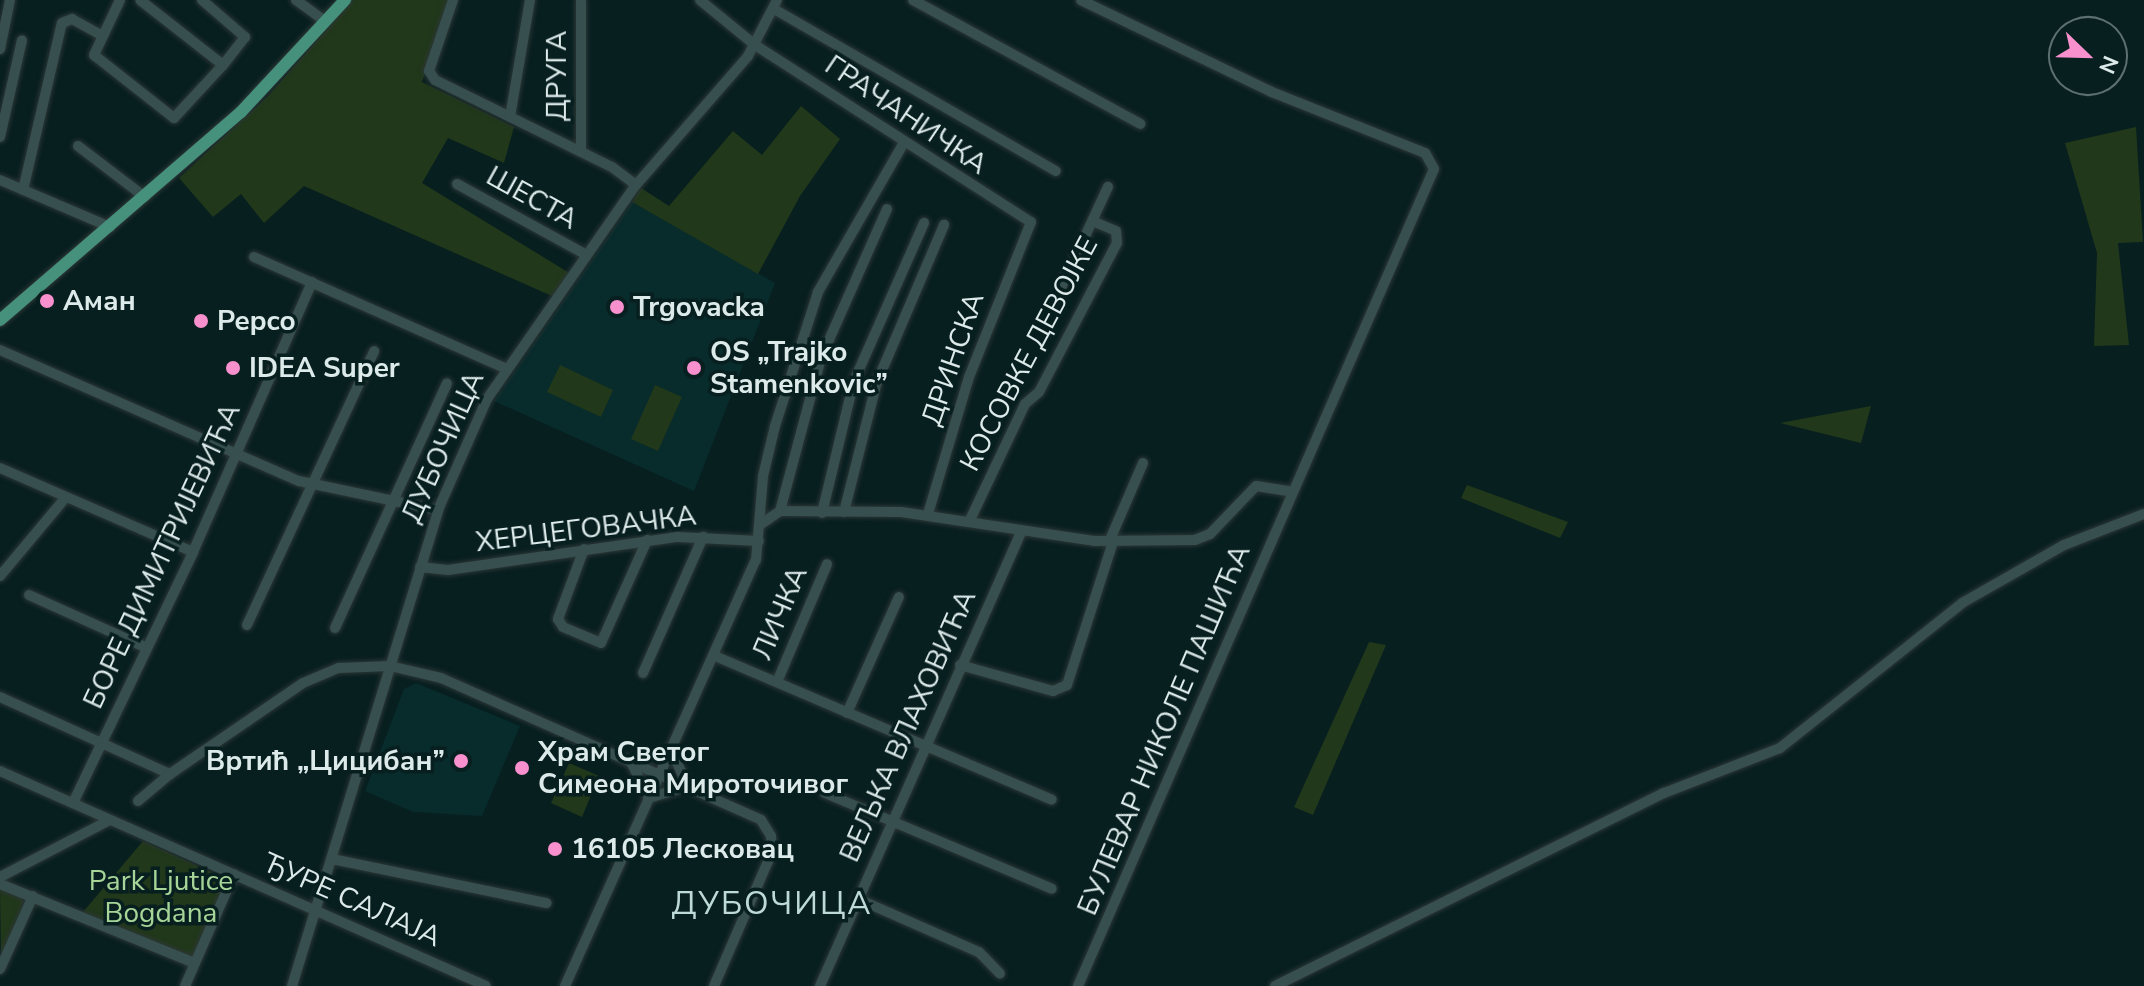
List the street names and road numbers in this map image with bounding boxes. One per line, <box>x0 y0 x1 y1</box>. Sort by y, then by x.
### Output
street label: ДРУГА <box>540 31 574 121</box>
street label: ГРАЧАНИЧКА <box>819 48 993 182</box>
street label: ШЕСТА <box>480 159 584 237</box>
street label: КОСОВКЕ ДЕВОЈКЕ <box>953 231 1105 477</box>
street label: ДРИНСКА <box>915 288 991 430</box>
street label: ДУБОЧИЦА <box>395 366 491 528</box>
street label: БОРЕ ДИМИТРИЈЕВИЋА <box>76 398 248 714</box>
street label: ХЕРЦЕГОВАЧКА <box>474 499 698 559</box>
street label: БУЛЕВАР НИКОЛЕ ПАШИЋА <box>1071 540 1257 920</box>
street label: ЛИЧКА <box>745 561 815 665</box>
street label: ВЕЉКА ВЛАХОВИЋА <box>833 585 983 867</box>
street label: ЂУРЕ САЛАЈА <box>258 846 446 954</box>

